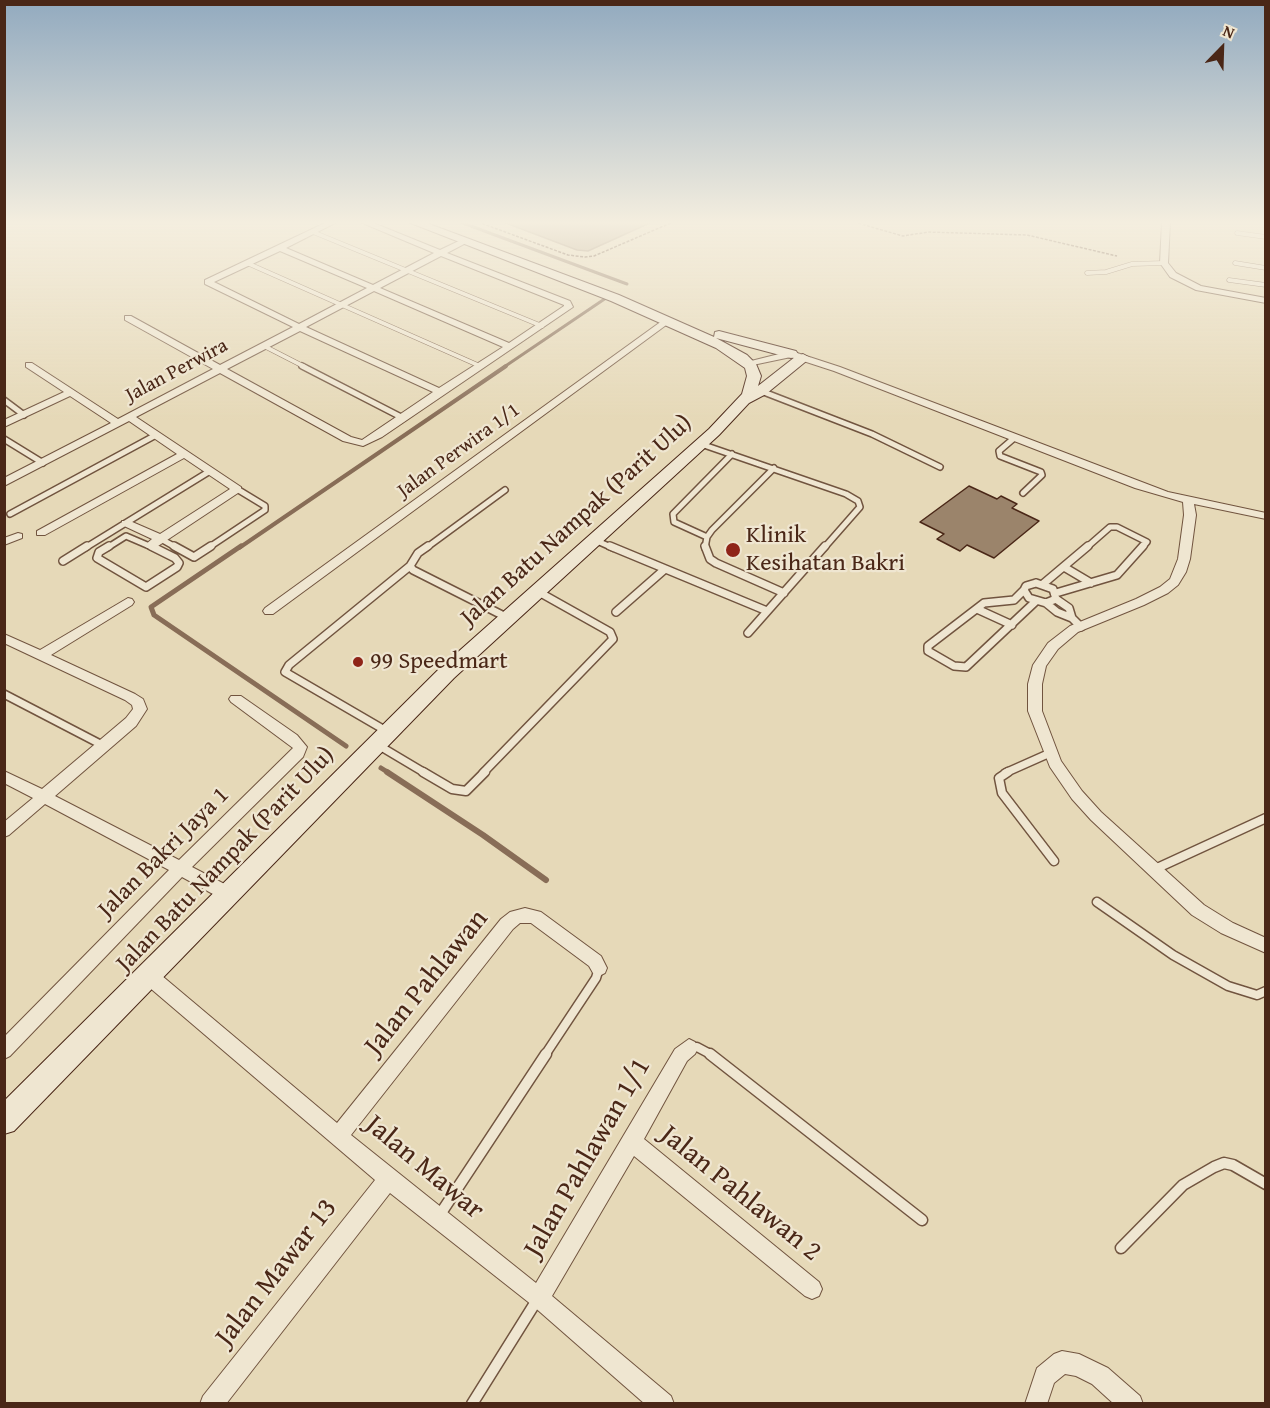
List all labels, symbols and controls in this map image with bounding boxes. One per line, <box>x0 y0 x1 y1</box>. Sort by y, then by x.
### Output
north arrow <box>1192 18 1252 78</box>
text: N <box>1219 18 1239 45</box>
street label: Jalan Perwira <box>122 334 232 408</box>
street label: Jalan Perwira 1/1 <box>393 399 525 503</box>
street label: Jalan Batu Nampak (Parit Ulu) <box>455 409 699 633</box>
place label: Klinik Kesihatan Bakri <box>746 522 905 578</box>
marker: Klinik Kesihatan Bakri <box>724 541 742 559</box>
place label: 99 Speedmart <box>370 648 508 676</box>
marker: 99 Speedmart <box>351 655 365 669</box>
street label: Jalan Batu Nampak (Parit Ulu) <box>111 742 341 978</box>
street label: Jalan Bakri Jaya 1 <box>92 781 236 925</box>
street label: Jalan Pahlawan <box>358 903 496 1063</box>
street label: Jalan Pahlawan 1/1 <box>517 1052 659 1264</box>
street label: Jalan Mawar <box>358 1109 490 1227</box>
street label: Jalan Pahlawan 2 <box>653 1119 827 1269</box>
street label: Jalan Mawar 13 <box>209 1192 345 1354</box>

